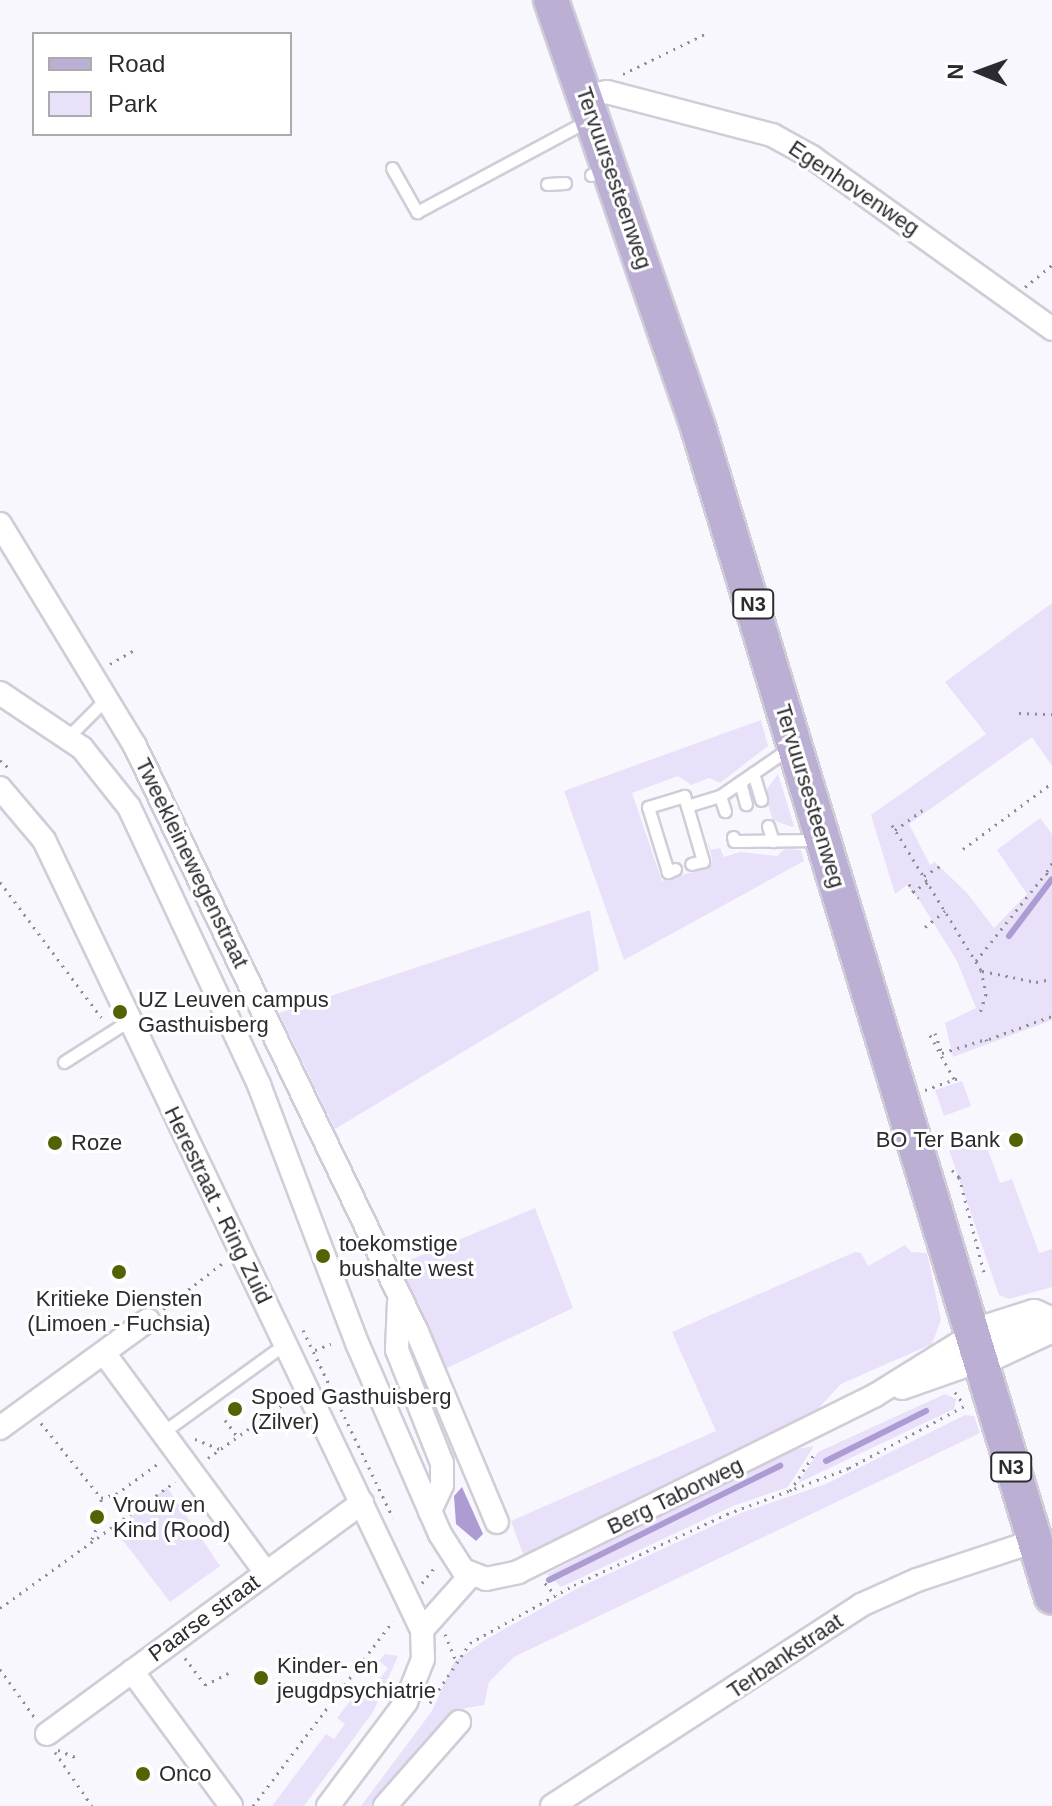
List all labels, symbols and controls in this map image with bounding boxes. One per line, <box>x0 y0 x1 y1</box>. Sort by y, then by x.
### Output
legend <box>32 32 292 136</box>
north arrow <box>940 32 1020 112</box>
text: Road <box>108 50 165 77</box>
text: N <box>943 63 968 80</box>
street label: Tervuursesteenweg <box>570 84 658 272</box>
text: Park <box>108 90 157 117</box>
street label: Egenhovenweg <box>784 135 924 241</box>
road number: N3 <box>731 588 775 620</box>
street label: Tervuursesteenweg <box>769 701 851 891</box>
street label: Tweekleinewegenstraat <box>130 754 254 972</box>
place label: UZ Leuven campus Gasthuisberg <box>138 986 329 1038</box>
marker: UZ Leuven campus Gasthuisberg <box>109 1001 131 1023</box>
street label: Herestraat - Ring Zuid <box>159 1102 277 1308</box>
place label: BO Ter Bank <box>875 1127 1000 1153</box>
place label: Roze <box>71 1130 122 1156</box>
marker: BO Ter Bank <box>1007 1131 1025 1149</box>
marker: Roze <box>46 1134 64 1152</box>
place label: toekomstige bushalte west <box>339 1230 474 1282</box>
marker: toekomstige bushalte west <box>314 1247 332 1265</box>
marker: Kritieke Diensten (Limoen - Fuchsia) <box>110 1263 128 1281</box>
place label: Kritieke Diensten (Limoen - Fuchsia) <box>27 1285 211 1336</box>
place label: Spoed Gasthuisberg (Zilver) <box>251 1383 452 1434</box>
marker: Spoed Gasthuisberg (Zilver) <box>226 1400 244 1418</box>
road number: N3 <box>989 1451 1033 1483</box>
street label: Berg Taborweg <box>603 1452 747 1540</box>
place label: Vrouw en Kind (Rood) <box>113 1491 230 1542</box>
marker: Vrouw en Kind (Rood) <box>88 1508 106 1526</box>
street label: Paarse straat <box>143 1569 265 1667</box>
street label: Terbankstraat <box>722 1608 848 1704</box>
place label: Kinder- en jeugdpsychiatrie <box>277 1652 436 1704</box>
marker: Kinder- en jeugdpsychiatrie <box>252 1669 270 1687</box>
place label: Onco <box>159 1761 212 1787</box>
marker: Onco <box>134 1765 152 1783</box>

